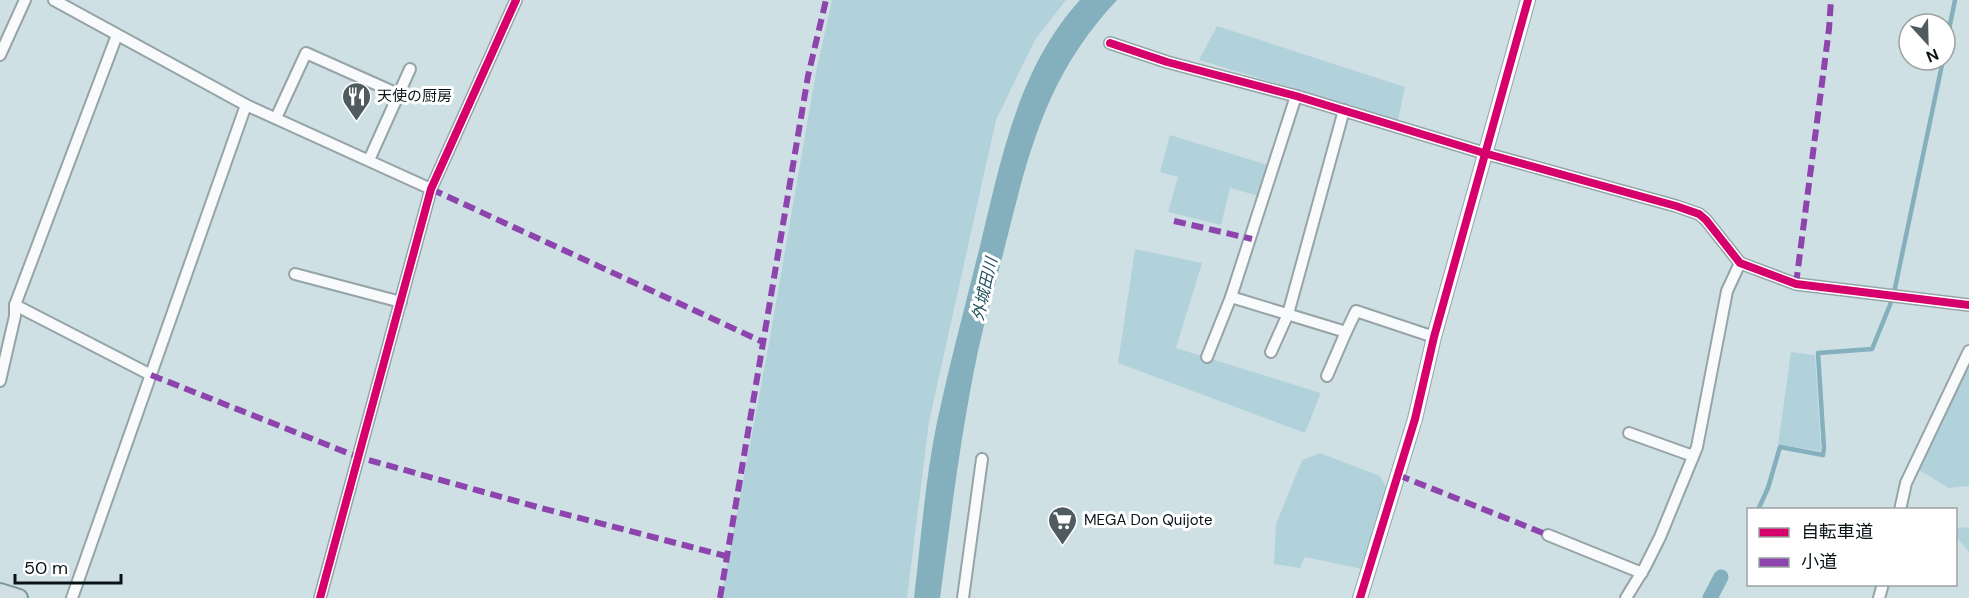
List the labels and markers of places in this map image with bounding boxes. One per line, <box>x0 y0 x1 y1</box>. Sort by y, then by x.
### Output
restaurant icon: 天使の厨房 <box>340 80 372 122</box>
place label: 天使の厨房 <box>377 86 452 106</box>
supermarket icon: MEGA Don Quijote <box>1047 504 1079 546</box>
place label: MEGA Don Quijote <box>1084 510 1212 530</box>

